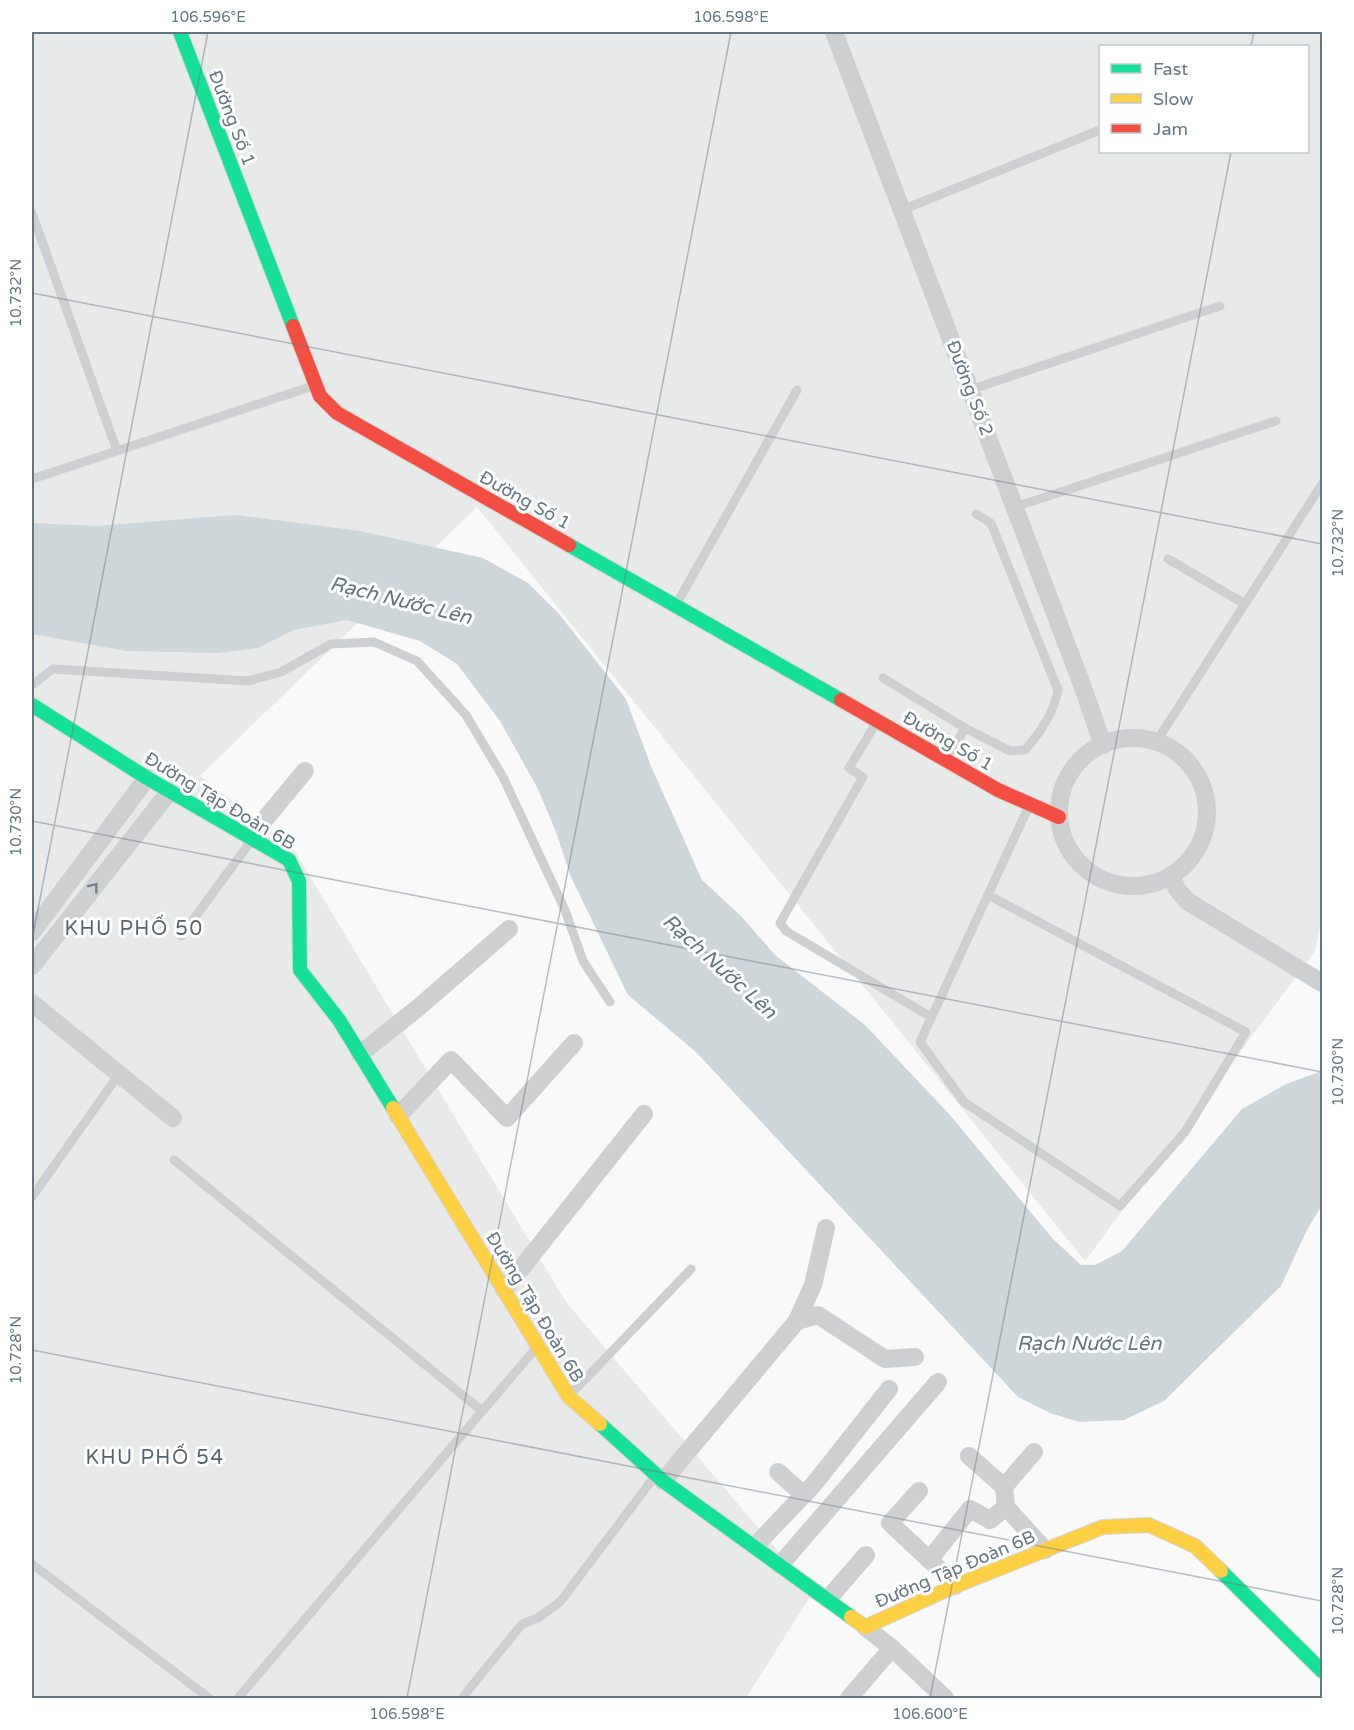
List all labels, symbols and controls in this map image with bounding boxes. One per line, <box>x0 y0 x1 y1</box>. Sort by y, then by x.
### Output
text: 106.596°E <box>170 8 246 26</box>
text: 106.598°E <box>693 8 769 26</box>
legend <box>1099 45 1309 153</box>
text: Fast <box>1153 58 1188 80</box>
street label: Đường Số 1 <box>204 67 260 169</box>
text: Slow <box>1153 88 1194 110</box>
text: Jam <box>1153 118 1188 140</box>
text: 10.732°N <box>7 259 25 327</box>
street label: Đường Số 2 <box>942 337 998 439</box>
street label: Đường Số 1 <box>476 466 574 534</box>
text: 10.732°N <box>1329 509 1347 577</box>
water label: Rạch Nước Lên <box>328 572 475 630</box>
street label: Đường Số 1 <box>899 706 997 776</box>
street label: Đường Tập Đoàn 6B <box>141 747 299 855</box>
text: 10.730°N <box>7 788 25 856</box>
one-way arrow <box>86 883 97 894</box>
water label: Rạch Nước Lên <box>658 909 782 1025</box>
district label: KHU PHỐ 50 <box>65 914 203 941</box>
text: 10.730°N <box>1329 1038 1347 1106</box>
street label: Đường Tập Đoàn 6B <box>481 1228 589 1386</box>
text: 10.728°N <box>7 1316 25 1384</box>
water label: Rạch Nước Lên <box>1017 1332 1162 1356</box>
district label: KHU PHỐ 54 <box>86 1443 224 1470</box>
street label: Đường Tập Đoàn 6B <box>872 1525 1038 1613</box>
text: 10.728°N <box>1329 1567 1347 1635</box>
text: 106.598°E <box>369 1705 445 1723</box>
text: 106.600°E <box>892 1705 968 1723</box>

